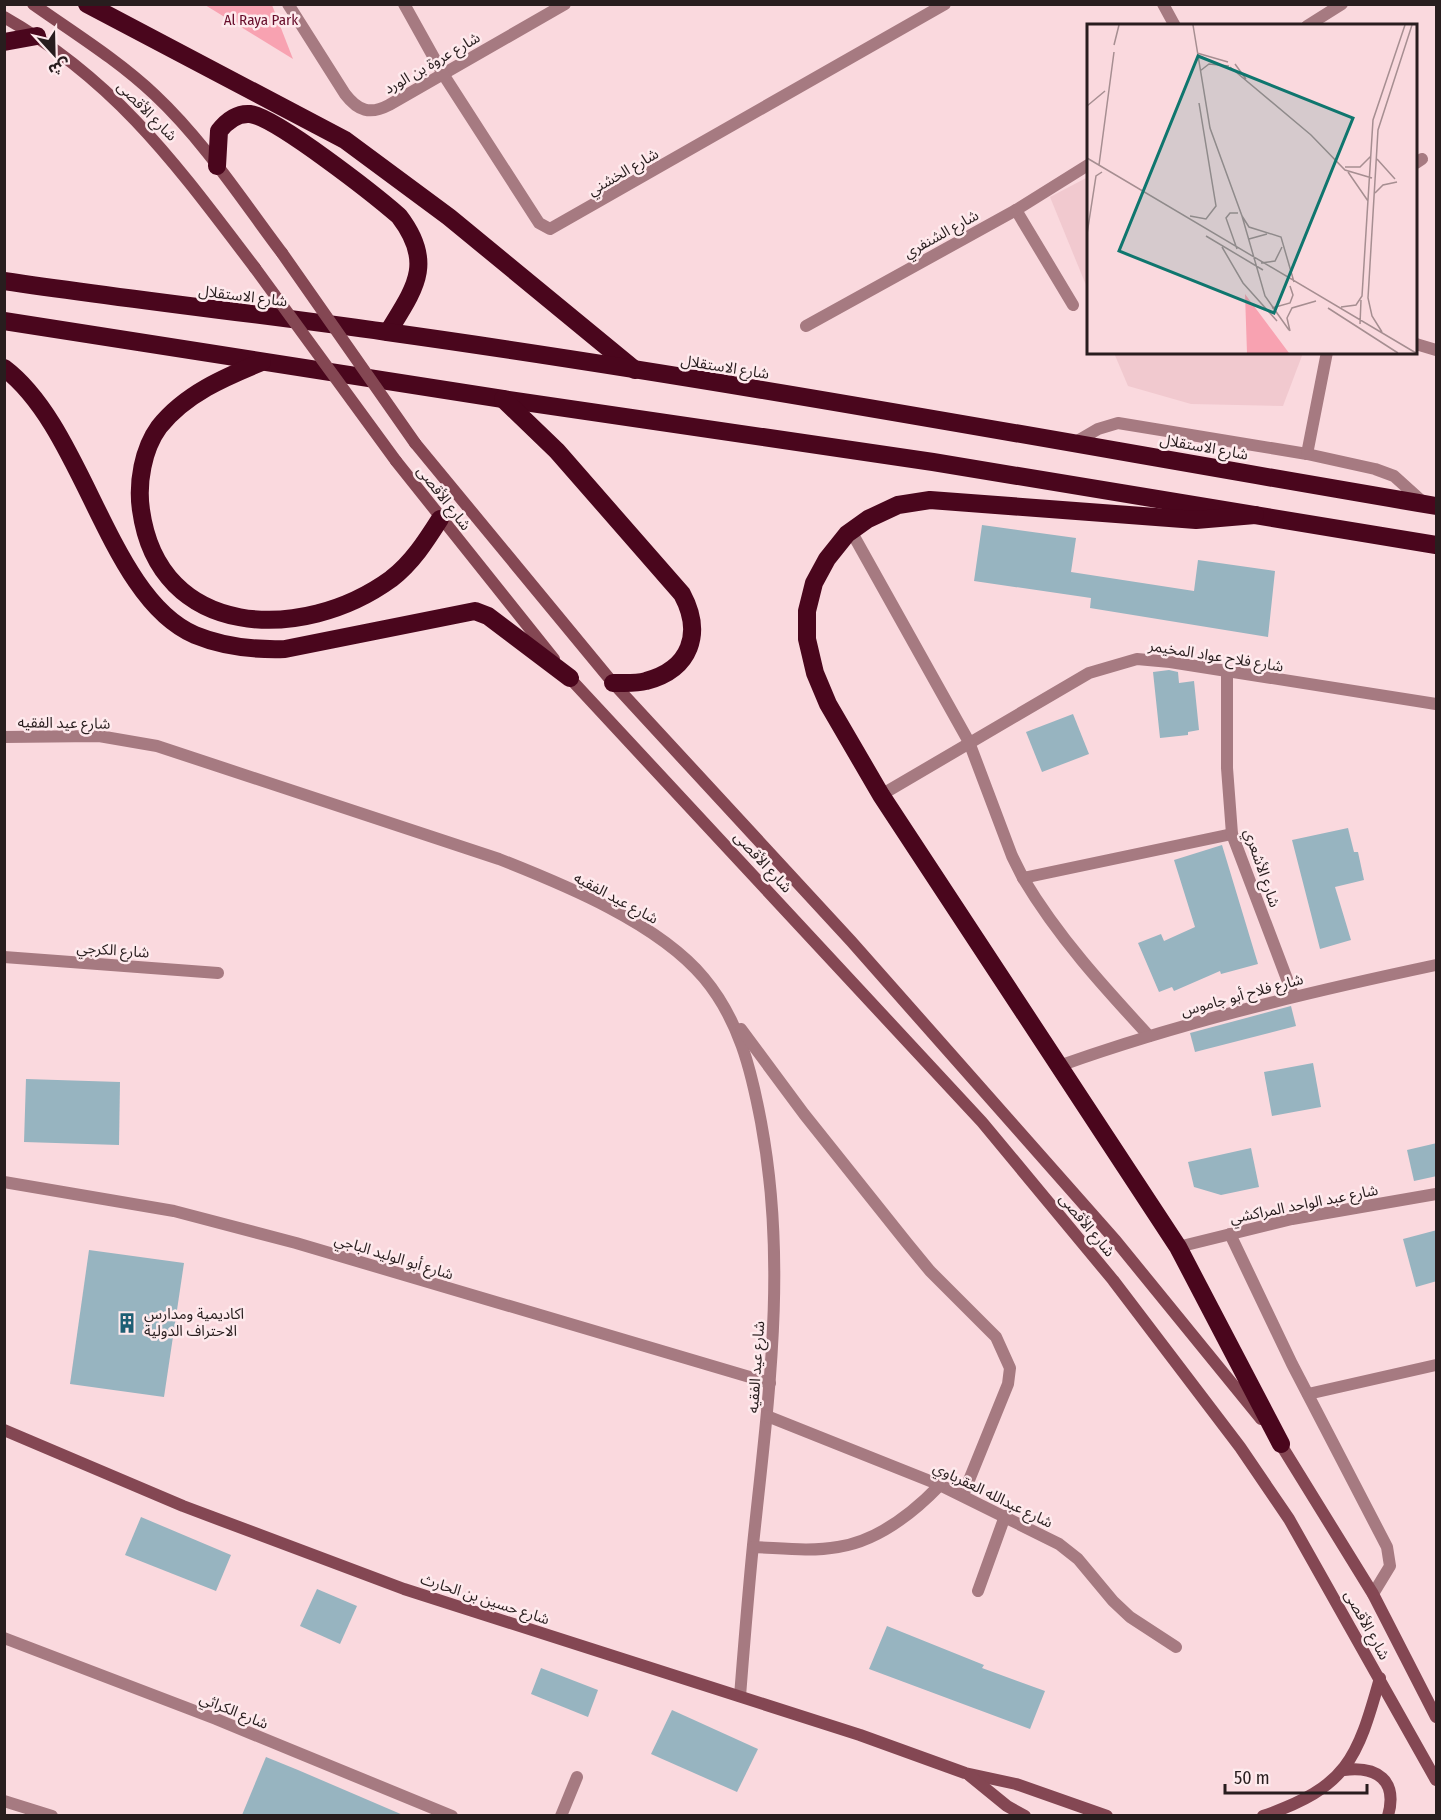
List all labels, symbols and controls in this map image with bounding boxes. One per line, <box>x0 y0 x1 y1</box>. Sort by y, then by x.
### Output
park label: Al Raya Park <box>224 11 298 29</box>
north arrow <box>24 24 84 84</box>
inset map <box>1087 24 1417 354</box>
street label: شارع عروة بن الورد <box>381 28 485 100</box>
text: ش <box>46 55 73 80</box>
street label: شارع الأقصى <box>111 77 181 147</box>
street label: شارع الخشني <box>584 144 663 202</box>
street label: شارع الشنفري <box>900 206 983 265</box>
street label: شارع الاستقلال <box>197 282 289 313</box>
street label: شارع الاستقلال <box>679 351 771 386</box>
street label: شارع الاستقلال <box>1158 430 1250 467</box>
street label: شارع الأقصى <box>411 462 475 536</box>
street label: شارع فلاح عواد المخيمر <box>1146 636 1285 679</box>
street label: شارع عيد الفقيه <box>17 713 111 736</box>
street label: شارع الأشعري <box>1237 826 1284 911</box>
street label: شارع الأقصى <box>728 828 796 899</box>
street label: شارع عيد الفقيه <box>569 868 661 930</box>
street label: شارع الكرجي <box>76 938 150 965</box>
street label: شارع فلاح أبو جاموس <box>1179 970 1306 1023</box>
street label: شارع عبد الواحد المراكشي <box>1228 1181 1380 1230</box>
street label: شارع الأقصى <box>1053 1190 1119 1262</box>
street label: شارع أبو الوليد الباجي <box>332 1230 456 1287</box>
place label: اكاديمية ومدارس الاحتراف الدولية <box>144 1305 244 1340</box>
building icon: اكاديمية ومدارس الاحتراف الدولية <box>115 1311 139 1335</box>
street label: شارع عيد الفقيه <box>744 1320 771 1414</box>
street label: شارع عبدالله العقرباوي <box>929 1458 1056 1535</box>
street label: شارع حسين بن الحارث <box>417 1570 552 1631</box>
street label: شارع الأقصى <box>1338 1587 1394 1665</box>
street label: شارع الكراثي <box>196 1689 271 1736</box>
scale bar <box>1225 1757 1368 1795</box>
text: 50 m <box>1234 1767 1270 1789</box>

